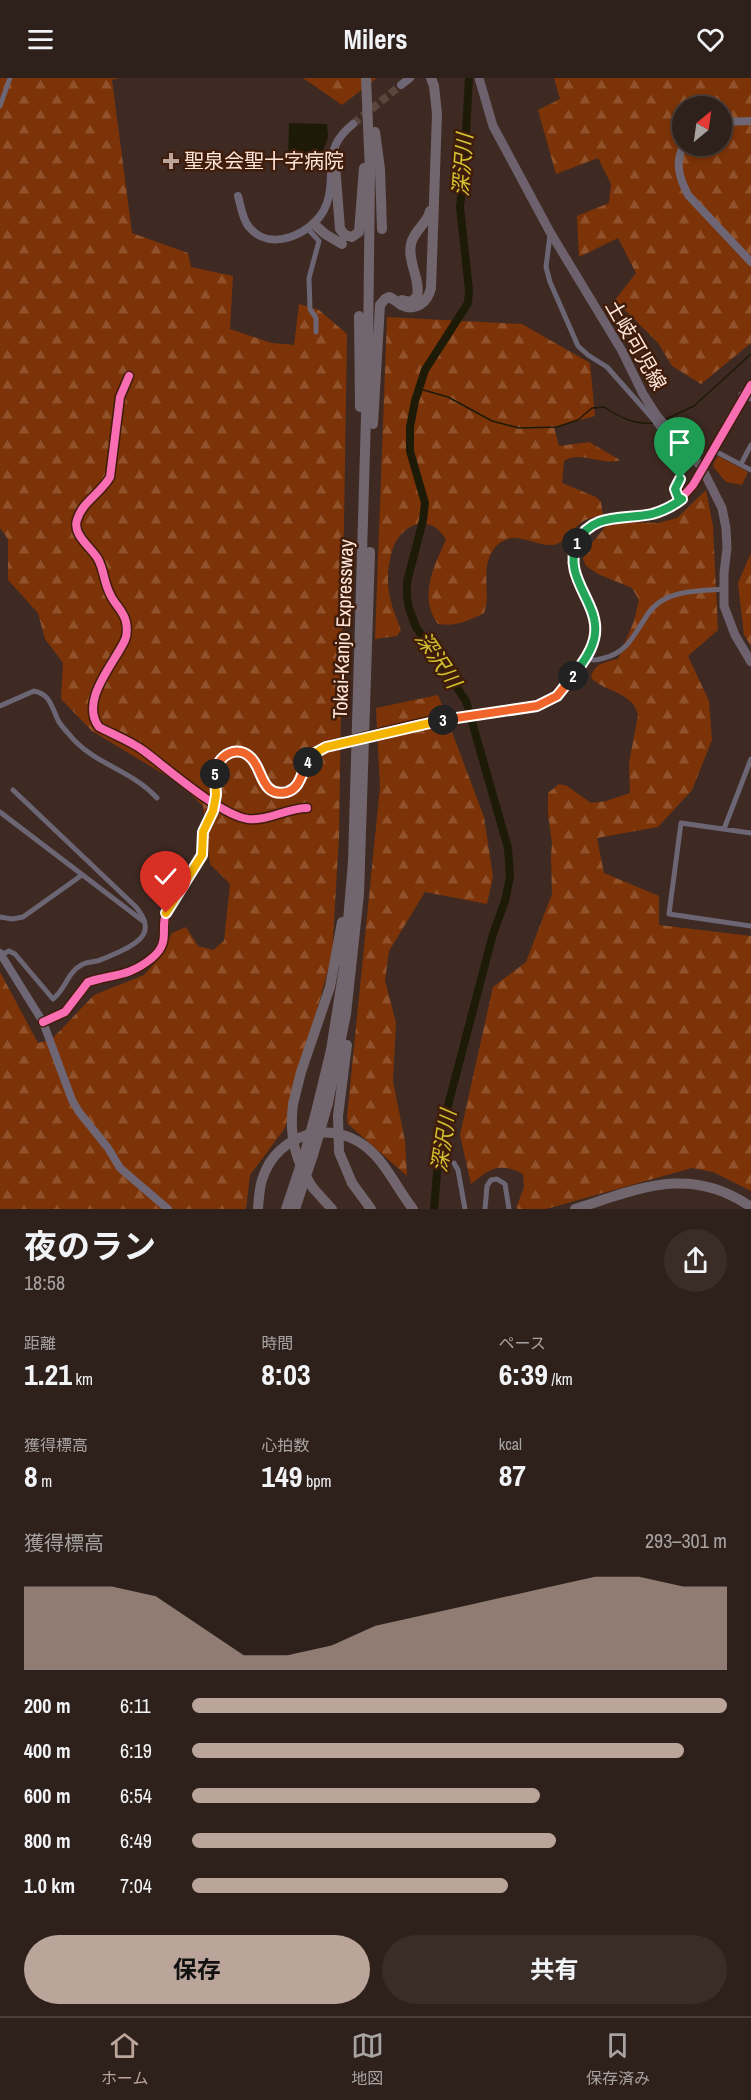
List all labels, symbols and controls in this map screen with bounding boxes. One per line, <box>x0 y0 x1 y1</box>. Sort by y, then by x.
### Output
text: Milers <box>344 21 408 57</box>
icon: menu <box>24 23 57 56</box>
icon: heart <box>694 23 727 56</box>
north arrow <box>672 96 732 156</box>
map controls <box>672 96 732 156</box>
water label: 深沢川 <box>446 131 479 197</box>
place label: 聖泉会聖十字病院 <box>184 147 344 174</box>
marker: 聖泉会聖十字病院 <box>162 152 180 170</box>
street label: 土岐可児線 <box>600 295 673 395</box>
pin <box>654 417 705 479</box>
icon: arrive <box>663 426 696 459</box>
pin: 1 <box>562 528 592 558</box>
text: 1 <box>573 532 581 554</box>
street label: Tokai-Kanjo Expressway <box>326 538 359 719</box>
water label: 深沢川 <box>409 625 469 696</box>
pin: 2 <box>558 661 588 691</box>
text: 2 <box>569 665 577 687</box>
pin: 3 <box>428 705 458 735</box>
text: 3 <box>439 709 447 731</box>
pin: 4 <box>293 747 323 777</box>
text: 4 <box>304 751 312 773</box>
pin: 5 <box>200 759 230 789</box>
text: 5 <box>211 763 219 785</box>
pin <box>140 851 191 913</box>
icon: check <box>149 860 182 893</box>
water label: 深沢川 <box>424 1106 463 1174</box>
text: 夜のラン <box>24 1224 156 1268</box>
button: share <box>664 1229 727 1292</box>
text: 18:58 <box>24 1269 65 1296</box>
text: 距離 <box>24 1332 56 1354</box>
text: 時間 <box>261 1332 293 1354</box>
text: ペース <box>499 1332 546 1354</box>
text: 1.21 <box>24 1354 72 1394</box>
text: 8:03 <box>261 1354 311 1394</box>
text: 6:39 <box>499 1354 548 1394</box>
text: km <box>72 1368 93 1390</box>
text: /km <box>548 1368 573 1390</box>
text: kcal <box>499 1433 522 1455</box>
text: 獲得標高 <box>24 1434 88 1456</box>
text: 心拍数 <box>261 1434 309 1456</box>
text: 87 <box>499 1455 526 1495</box>
text: 8 <box>24 1456 38 1496</box>
text: 149 <box>261 1456 302 1496</box>
text: m <box>38 1470 52 1492</box>
text: bpm <box>302 1470 332 1492</box>
text: 293–301 m <box>645 1527 727 1554</box>
text: 獲得標高 <box>24 1529 104 1556</box>
text: 200 m <box>24 1692 71 1719</box>
text: 6:11 <box>120 1692 151 1719</box>
text: 400 m <box>24 1737 71 1764</box>
text: 6:19 <box>120 1737 152 1764</box>
text: 600 m <box>24 1782 71 1809</box>
text: 6:54 <box>120 1782 152 1809</box>
text: 800 m <box>24 1827 71 1854</box>
text: 6:49 <box>120 1827 152 1854</box>
text: 1.0 km <box>24 1872 75 1899</box>
text: 7:04 <box>120 1872 152 1899</box>
button: 保存 <box>24 1935 370 2004</box>
button: 共有 <box>382 1935 727 2004</box>
tab: ホーム <box>101 2029 149 2089</box>
tab: 地図 <box>351 2029 384 2089</box>
tab: 保存済み <box>586 2029 650 2089</box>

